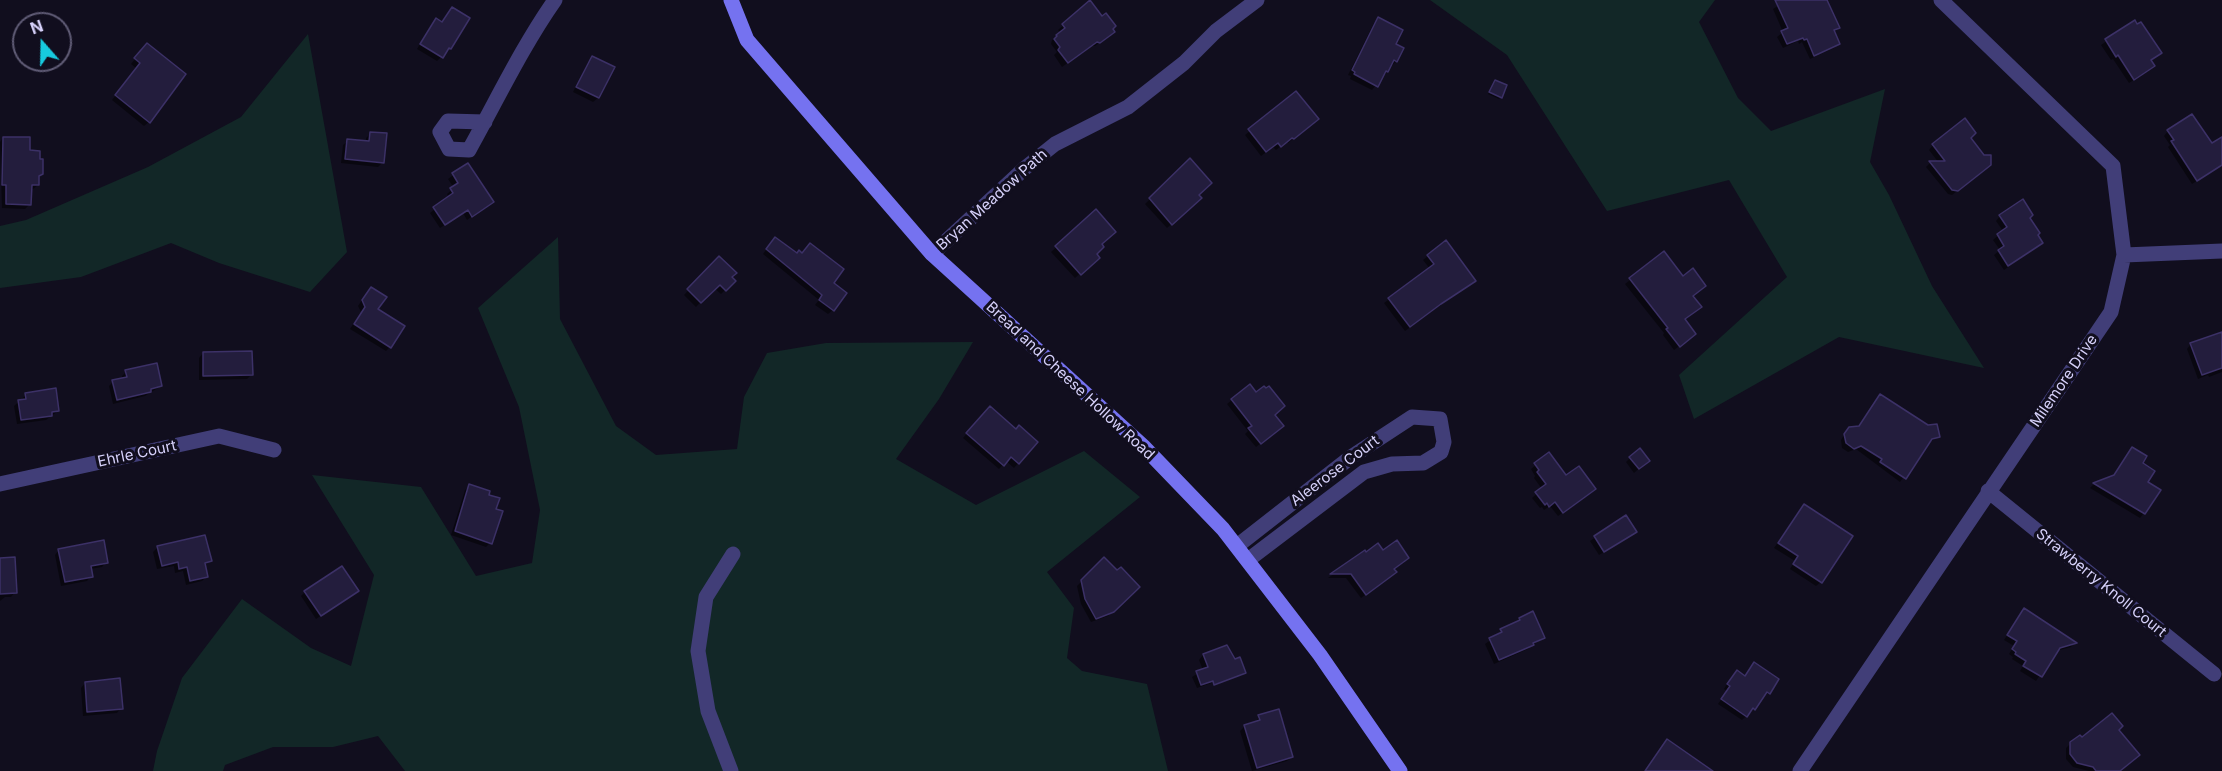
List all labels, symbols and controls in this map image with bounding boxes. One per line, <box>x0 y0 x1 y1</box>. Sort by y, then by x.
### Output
north arrow <box>12 12 72 72</box>
text: N <box>27 15 46 38</box>
street label: Bryan Meadow Path <box>933 146 1051 254</box>
street label: Bread and Cheese Hollow Road <box>982 298 1158 464</box>
street label: Milemore Drive <box>2027 331 2101 431</box>
street label: Aleerose Court <box>1287 432 1383 510</box>
street label: Ehrle Court <box>96 437 178 471</box>
street label: Strawberry Knoll Court <box>2032 525 2170 641</box>

